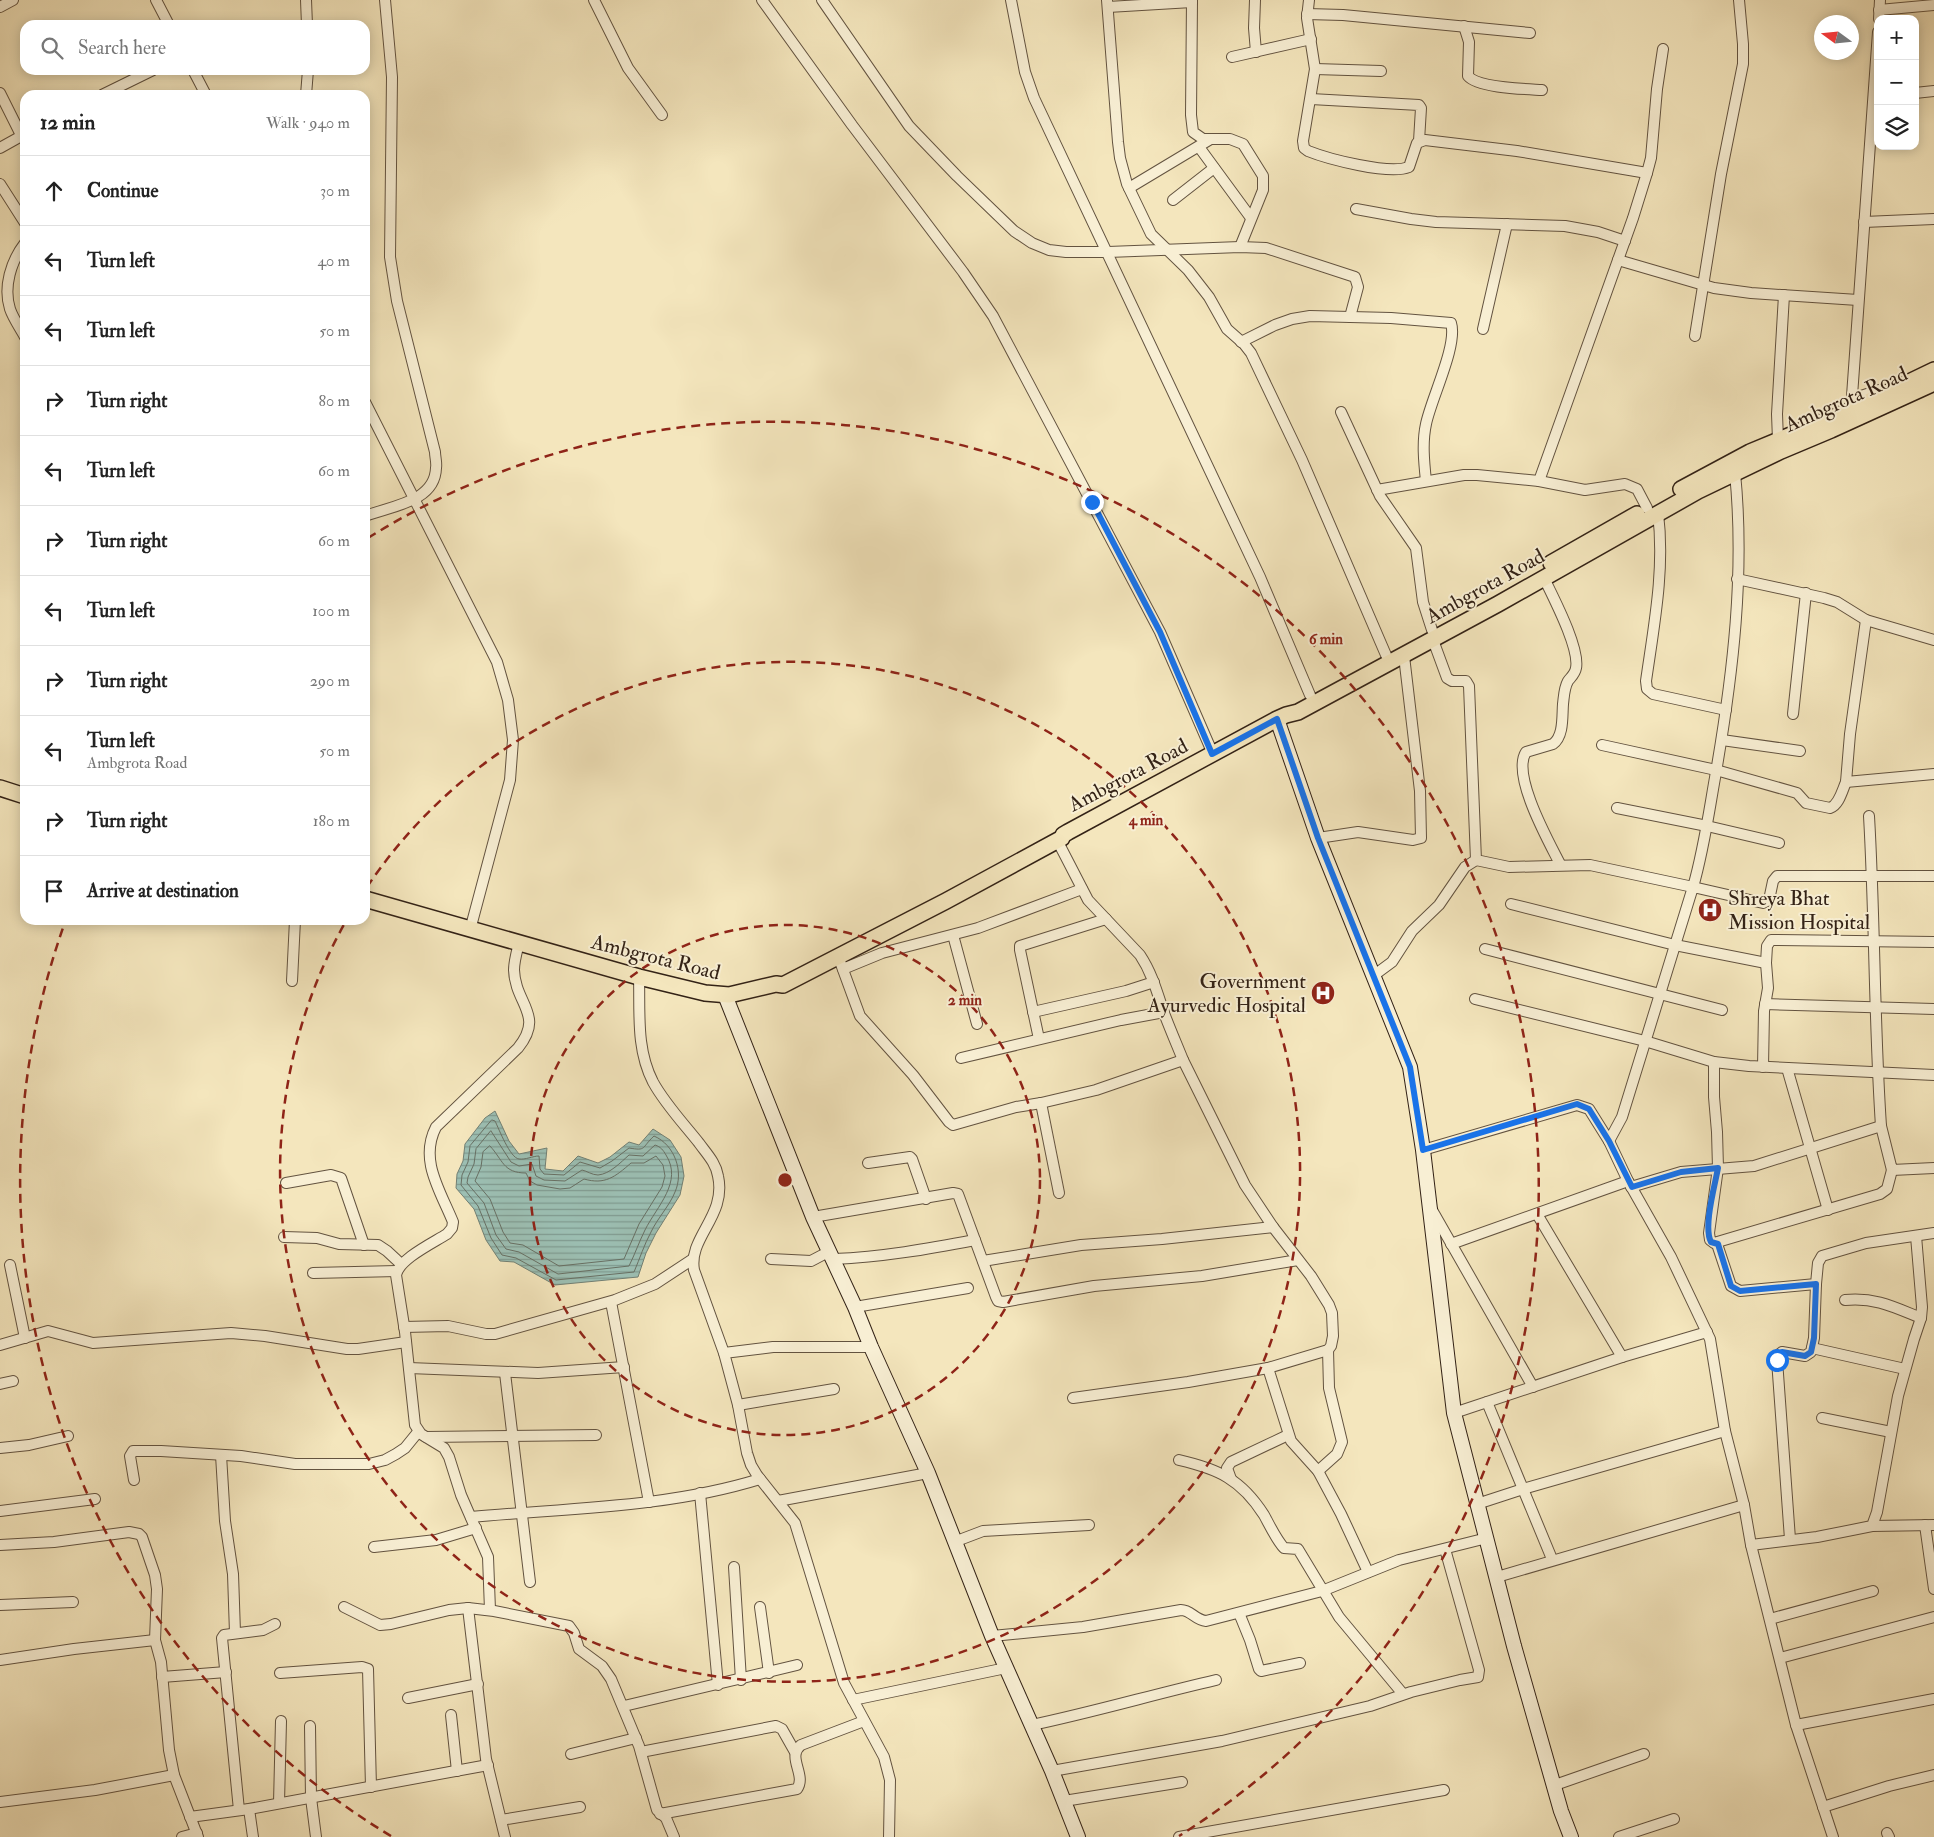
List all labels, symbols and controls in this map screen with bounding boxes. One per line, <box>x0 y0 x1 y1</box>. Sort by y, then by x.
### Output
north arrow <box>1814 15 1859 60</box>
map controls <box>1874 15 1919 150</box>
button: + <box>1874 15 1919 60</box>
search box <box>20 20 370 75</box>
icon: search <box>38 34 66 62</box>
text: Search here <box>78 36 166 60</box>
button: − <box>1874 60 1919 105</box>
button: layers <box>1874 105 1919 150</box>
text: 12 min <box>40 109 95 136</box>
text: Walk · 940 m <box>266 113 350 133</box>
icon: ahead <box>40 177 68 205</box>
text: Continue <box>87 179 158 203</box>
text: 30 m <box>320 181 350 201</box>
icon: left <box>40 247 68 275</box>
text: Turn left <box>87 249 155 273</box>
text: 40 m <box>317 251 350 271</box>
icon: left <box>40 317 68 345</box>
text: Turn left <box>87 319 155 343</box>
text: 50 m <box>319 321 350 341</box>
street label: Ambgrota Road <box>1780 360 1912 439</box>
icon: right <box>40 387 68 415</box>
text: Turn right <box>87 389 167 413</box>
text: 80 m <box>319 391 350 411</box>
icon: left <box>40 457 68 485</box>
text: Turn left <box>87 459 155 483</box>
text: 60 m <box>318 461 350 481</box>
route end <box>1081 491 1104 514</box>
icon: right <box>40 527 68 555</box>
text: Turn right <box>87 529 167 553</box>
text: 60 m <box>318 531 350 551</box>
street label: Ambgrota Road <box>1420 542 1550 631</box>
icon: left <box>40 597 68 625</box>
text: Turn left <box>87 599 155 623</box>
text: 100 m <box>312 601 350 621</box>
text: 6 min <box>1309 630 1343 649</box>
icon: right <box>40 667 68 695</box>
text: Turn right <box>87 669 167 693</box>
text: 290 m <box>310 671 350 691</box>
text: Turn left <box>87 729 155 753</box>
street label: Ambgrota Road <box>1063 732 1193 819</box>
icon: left <box>40 737 68 765</box>
text: 50 m <box>319 741 350 761</box>
text: Ambgrota Road <box>87 753 187 773</box>
icon: right <box>40 807 68 835</box>
text: Turn right <box>87 809 167 833</box>
text: 180 m <box>313 811 350 831</box>
text: 4 min <box>1128 811 1164 830</box>
icon: arrive <box>40 877 68 905</box>
text: Arrive at destination <box>87 879 239 903</box>
place label: Shreya Bhat Mission Hospital <box>1728 885 1871 936</box>
hospital icon: Shreya Bhat Mission Hospital <box>1697 897 1723 923</box>
street label: Ambgrota Road <box>588 928 724 987</box>
place label: Government Ayurvedic Hospital <box>1147 968 1307 1019</box>
hospital icon: Government Ayurvedic Hospital <box>1310 980 1336 1006</box>
text: 2 min <box>948 991 982 1010</box>
centre of rings <box>776 1171 794 1189</box>
route start <box>1766 1349 1789 1372</box>

